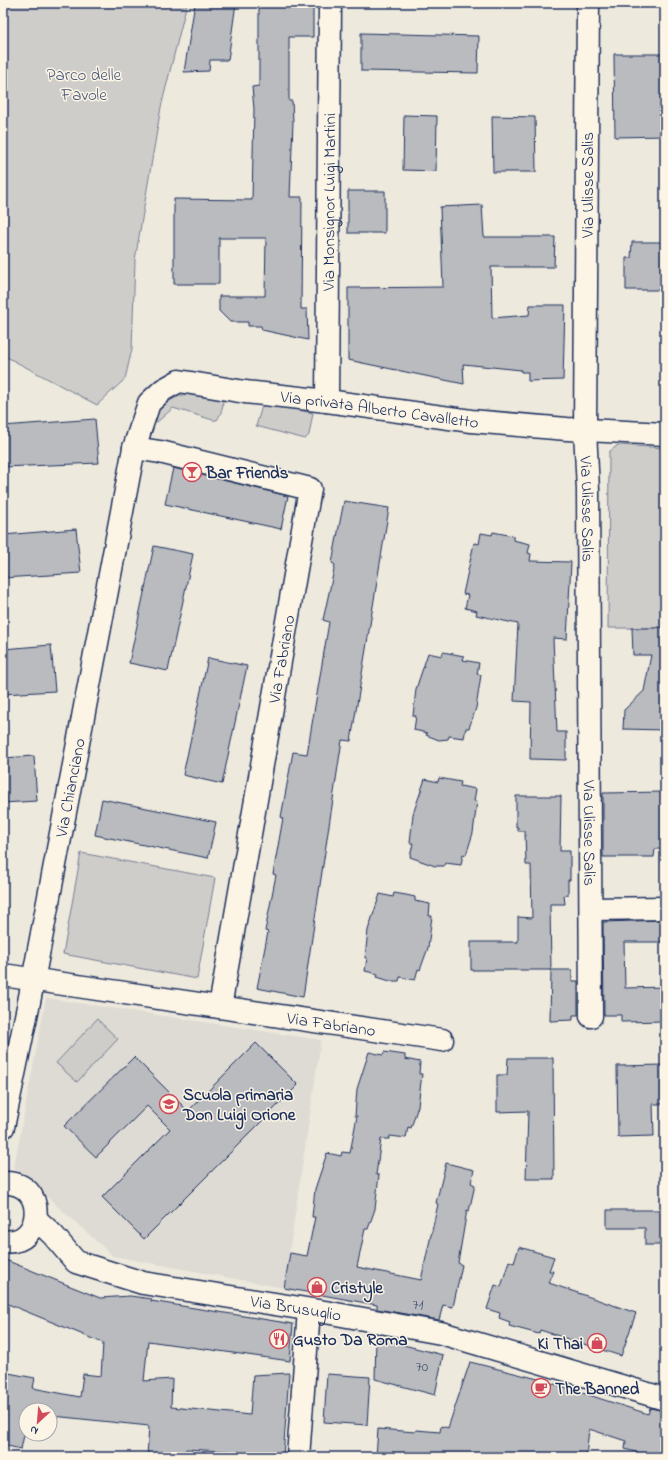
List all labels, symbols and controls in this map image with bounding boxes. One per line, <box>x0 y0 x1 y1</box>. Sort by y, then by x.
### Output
park label: Parco delle Favole <box>47 63 122 108</box>
street label: Via Monsignor Luigi Martini <box>317 113 345 292</box>
street label: Via Ulisse Salis <box>576 132 601 239</box>
street label: Via privata Alberto Cavalletto <box>278 385 480 436</box>
street label: Via Ulisse Salis <box>572 454 599 562</box>
bar icon: Bar Friends <box>181 461 203 483</box>
place label: Bar Friends <box>205 461 289 486</box>
street label: Via Fabriano <box>262 613 303 706</box>
street label: Via Chianciano <box>49 736 93 840</box>
street label: Via Ulisse Salis <box>576 779 601 886</box>
street label: Via Fabriano <box>284 1006 377 1044</box>
place label: Scuola primaria Don Luigi Orione <box>182 1083 297 1130</box>
school or university icon: Scuola primaria Don Luigi Orione <box>158 1093 180 1115</box>
shop icon: Cristyle <box>306 1276 328 1298</box>
place label: Cristyle <box>331 1276 384 1303</box>
street label: Via Brusuglio <box>247 1289 343 1329</box>
house number: 71 <box>413 1294 424 1316</box>
restaurant icon: Gusto Da Roma <box>268 1328 290 1350</box>
place label: Gusto Da Roma <box>293 1328 407 1353</box>
place label: Ki Thai <box>537 1332 583 1357</box>
shop icon: Ki Thai <box>586 1332 608 1354</box>
house number: 70 <box>416 1356 429 1378</box>
cafe icon: The Banned <box>530 1377 552 1399</box>
place label: The Banned <box>555 1377 640 1402</box>
north arrow <box>18 1402 58 1442</box>
text: N <box>27 1421 41 1439</box>

